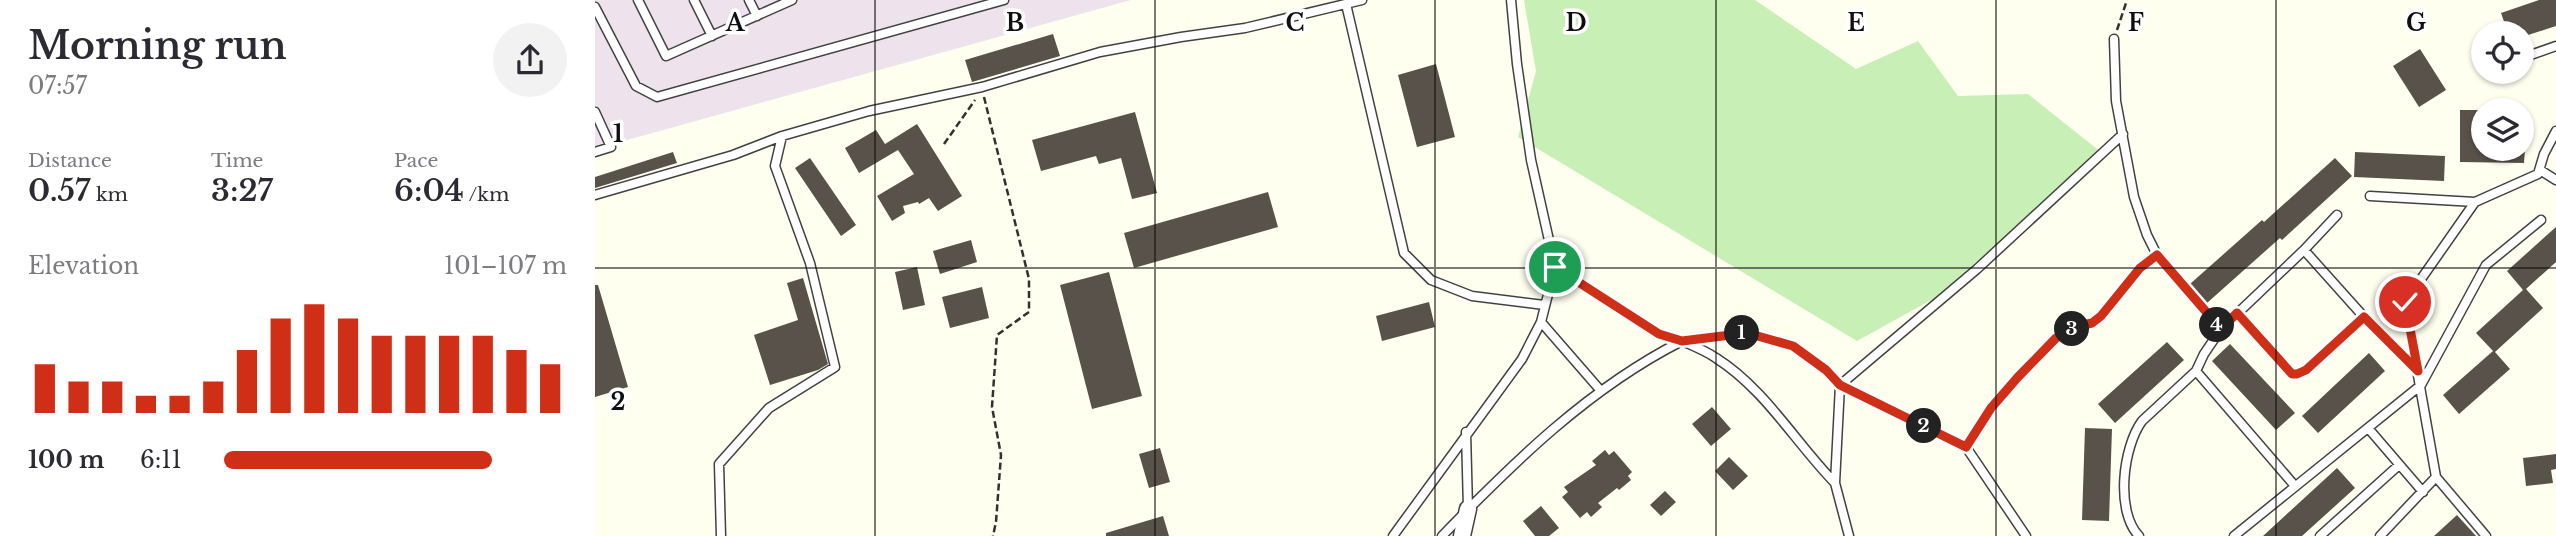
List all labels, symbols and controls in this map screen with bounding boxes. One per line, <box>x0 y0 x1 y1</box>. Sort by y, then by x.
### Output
text: A <box>725 9 746 37</box>
text: B <box>1006 9 1024 37</box>
text: C <box>1286 9 1304 37</box>
text: D <box>1565 9 1587 37</box>
text: E <box>1847 9 1865 37</box>
text: F <box>2128 9 2144 37</box>
text: G <box>2406 9 2426 37</box>
map controls <box>2471 21 2534 161</box>
button: locate <box>2471 21 2534 84</box>
text: Morning run <box>28 22 287 69</box>
button: share <box>493 23 567 97</box>
text: 07:57 <box>28 72 87 100</box>
button: layers <box>2471 98 2534 161</box>
text: 1 <box>613 120 623 148</box>
text: Distance <box>28 149 112 172</box>
text: Time <box>211 149 263 172</box>
text: Pace <box>394 149 438 172</box>
text: 0.57 <box>28 172 90 209</box>
text: 3:27 <box>211 172 273 209</box>
text: 6:04 <box>394 172 464 209</box>
text: km <box>90 183 128 206</box>
text: /km <box>464 183 509 206</box>
pin <box>1525 237 1585 297</box>
icon: arrive <box>1536 248 1574 286</box>
text: Elevation <box>28 252 139 280</box>
text: 101–107 m <box>444 252 567 280</box>
pin <box>2375 272 2435 332</box>
icon: check <box>2386 283 2424 321</box>
pin: 4 <box>2199 308 2235 342</box>
pin: 3 <box>2055 312 2089 346</box>
text: 4 <box>2210 313 2223 336</box>
pin: 1 <box>1725 316 1759 350</box>
text: 3 <box>2065 317 2078 340</box>
text: 1 <box>1737 321 1746 344</box>
text: 2 <box>611 388 625 416</box>
pin: 2 <box>1907 408 1941 444</box>
text: 2 <box>1917 414 1930 437</box>
text: 100 m <box>28 446 104 474</box>
text: 6:11 <box>140 446 182 474</box>

